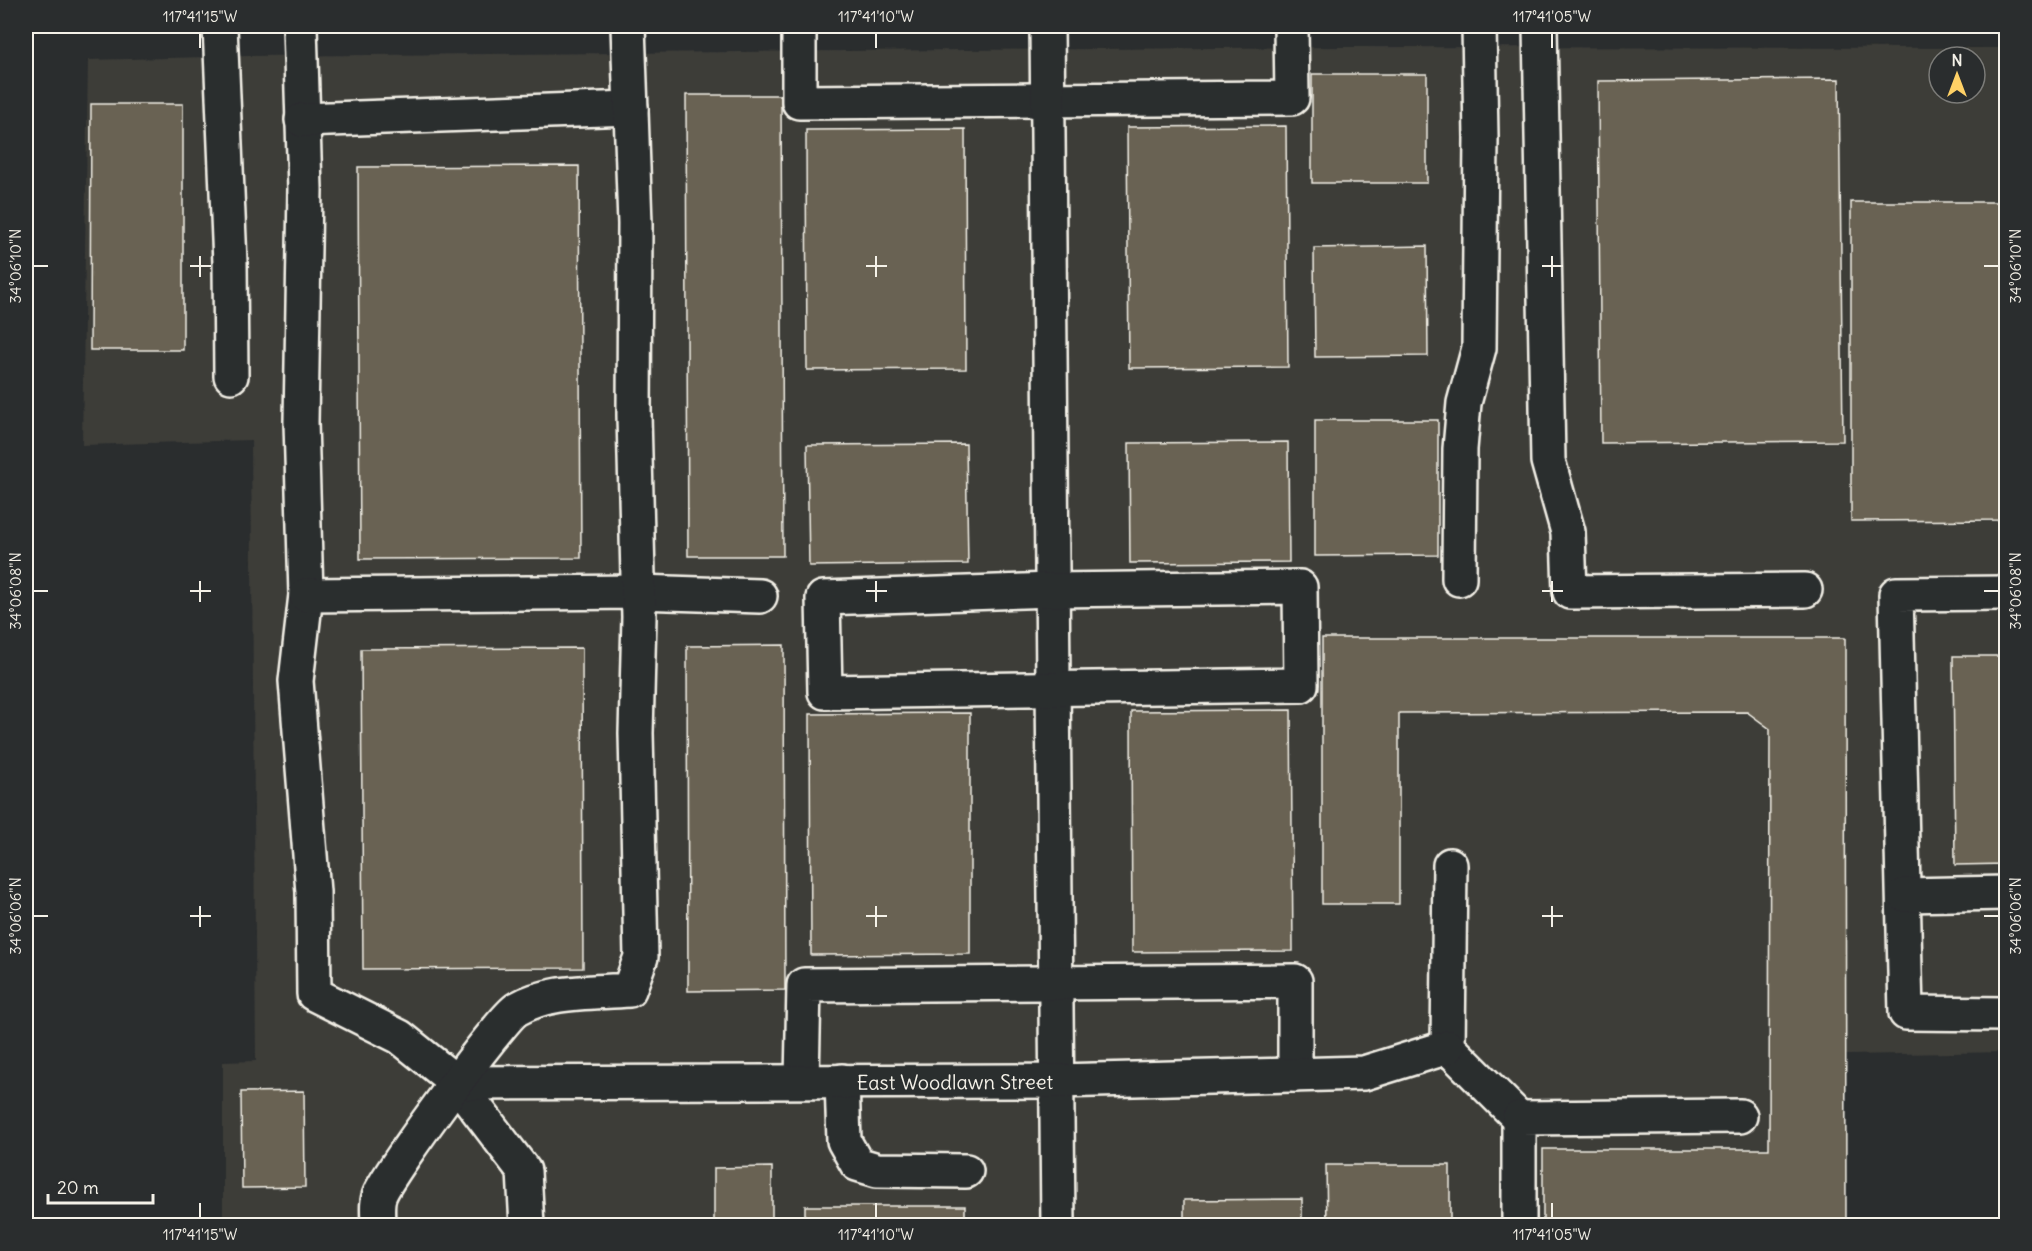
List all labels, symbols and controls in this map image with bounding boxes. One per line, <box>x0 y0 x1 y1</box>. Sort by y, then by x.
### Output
text: 117°41'15"W <box>163 7 238 26</box>
text: 117°41'10"W <box>838 7 914 26</box>
text: 117°41'05"W <box>1513 7 1592 26</box>
north arrow <box>1927 45 1987 105</box>
text: N <box>1951 50 1963 70</box>
text: 34°06'10"N <box>6 229 25 303</box>
text: 34°06'10"N <box>2006 229 2025 303</box>
text: 34°06'08"N <box>6 552 25 630</box>
text: 34°06'08"N <box>2006 552 2025 630</box>
text: 34°06'06"N <box>6 877 25 955</box>
text: 34°06'06"N <box>2006 877 2025 955</box>
street label: East Woodlawn Street <box>857 1069 1054 1094</box>
scale bar <box>48 1167 153 1205</box>
text: 20 m <box>57 1176 99 1199</box>
text: 117°41'15"W <box>163 1225 238 1244</box>
text: 117°41'10"W <box>838 1225 914 1244</box>
text: 117°41'05"W <box>1513 1225 1592 1244</box>

